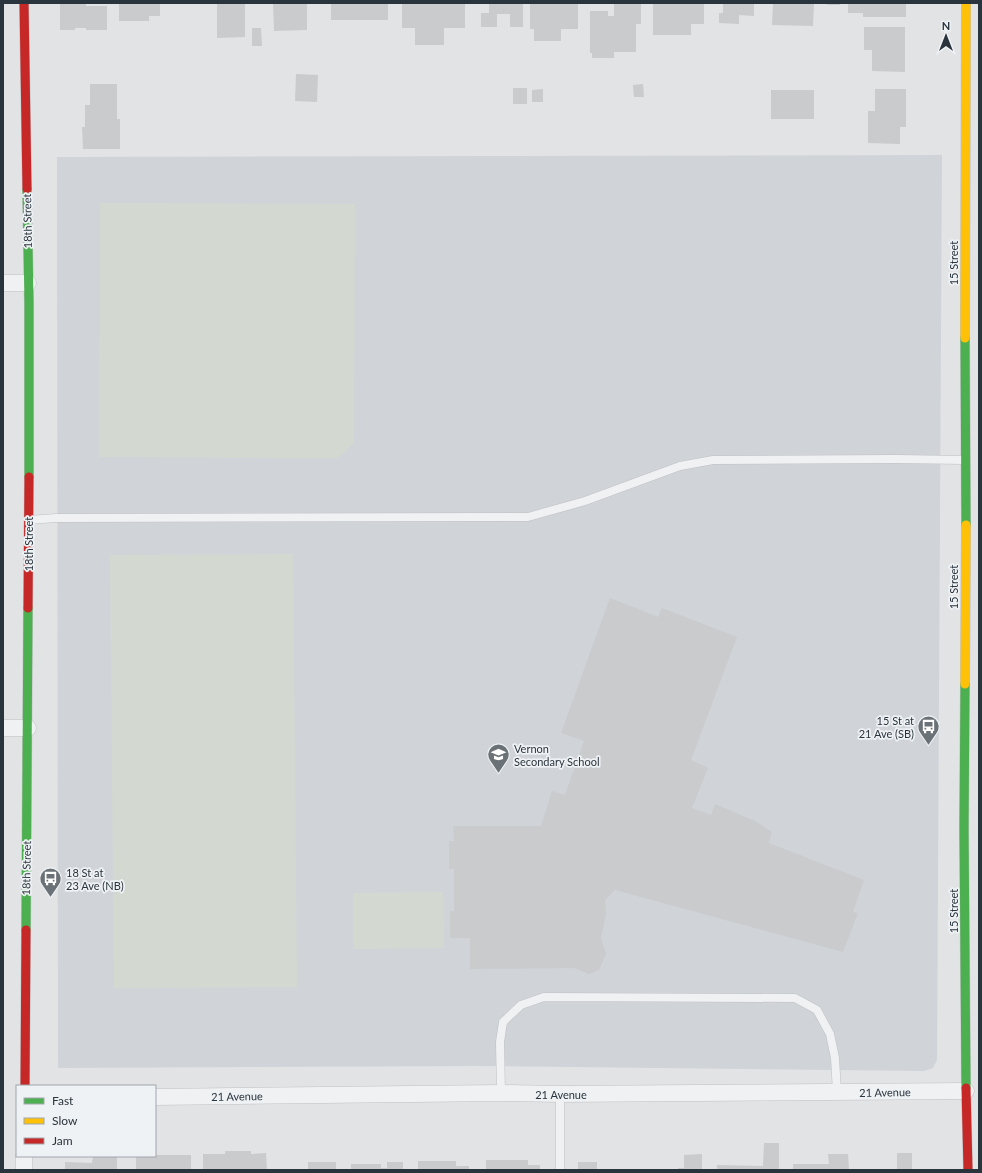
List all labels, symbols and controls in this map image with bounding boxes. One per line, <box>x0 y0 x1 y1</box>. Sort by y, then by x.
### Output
north arrow <box>926 16 966 56</box>
text: N <box>942 19 950 32</box>
street label: 18th Street <box>20 194 34 248</box>
street label: 15 Street <box>947 241 960 285</box>
street label: 18th Street <box>22 517 35 571</box>
street label: 15 Street <box>947 565 960 609</box>
bus stop icon: 15 St at 21 Ave (SB) <box>916 713 942 746</box>
place label: 15 St at 21 Ave (SB) <box>859 714 914 740</box>
school or university icon: Vernon Secondary School <box>486 741 512 774</box>
place label: Vernon Secondary School <box>514 742 600 768</box>
street label: 18th Street <box>19 841 33 895</box>
bus stop icon: 18 St at 23 Ave (NB) <box>37 865 63 898</box>
place label: 18 St at 23 Ave (NB) <box>66 866 124 892</box>
street label: 15 Street <box>947 889 960 933</box>
legend <box>16 1085 156 1157</box>
street label: 21 Avenue <box>859 1085 911 1099</box>
street label: 21 Avenue <box>535 1088 587 1101</box>
street label: 21 Avenue <box>211 1089 263 1103</box>
text: Fast <box>52 1093 74 1108</box>
text: Slow <box>52 1113 78 1128</box>
text: Jam <box>52 1133 73 1148</box>

